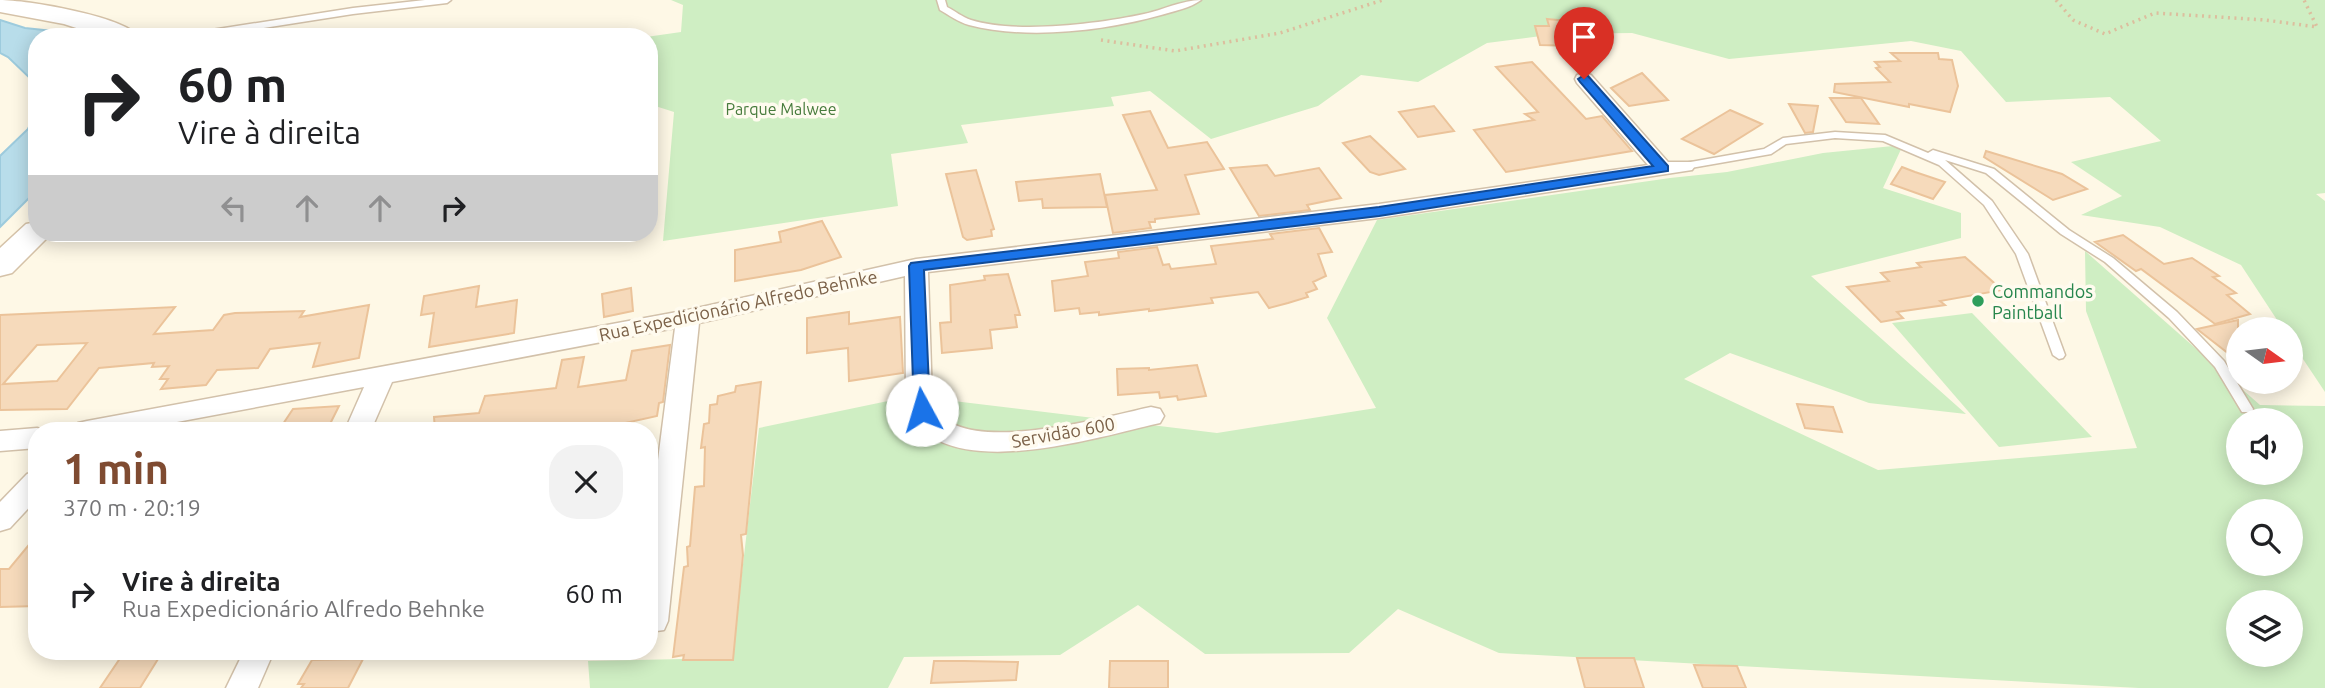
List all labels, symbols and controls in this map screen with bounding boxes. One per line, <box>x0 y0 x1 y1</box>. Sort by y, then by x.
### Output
pin <box>1554 7 1614 79</box>
icon: arrive <box>1565 18 1603 56</box>
icon: right <box>63 56 154 147</box>
text: 60 m <box>178 56 287 111</box>
park label: Parque Malwee <box>725 100 837 118</box>
text: Vire à direita <box>178 114 361 150</box>
icon: left <box>215 189 253 227</box>
icon: ahead <box>288 189 326 227</box>
icon: ahead <box>361 189 399 227</box>
icon: right <box>434 189 472 227</box>
street label: Rua Expedicionário Alfredo Behnke <box>597 266 879 344</box>
place label: Commandos Paintball <box>1992 281 2093 322</box>
marker: Commandos Paintball <box>1970 293 1986 309</box>
north arrow <box>2226 317 2303 394</box>
map controls <box>2226 317 2303 667</box>
position arrow <box>885 373 959 447</box>
button: sound <box>2226 408 2303 485</box>
street label: Servidão 600 <box>1010 413 1116 451</box>
text: 1 min <box>63 445 169 492</box>
button: close <box>549 445 623 519</box>
text: 370 m · 20:19 <box>63 495 201 520</box>
button: search <box>2226 499 2303 576</box>
text: Vire à direita <box>122 567 281 596</box>
icon: right <box>63 575 101 613</box>
text: 60 m <box>565 579 623 608</box>
button: layers <box>2226 590 2303 667</box>
text: Rua Expedicionário Alfredo Behnke <box>122 596 485 621</box>

